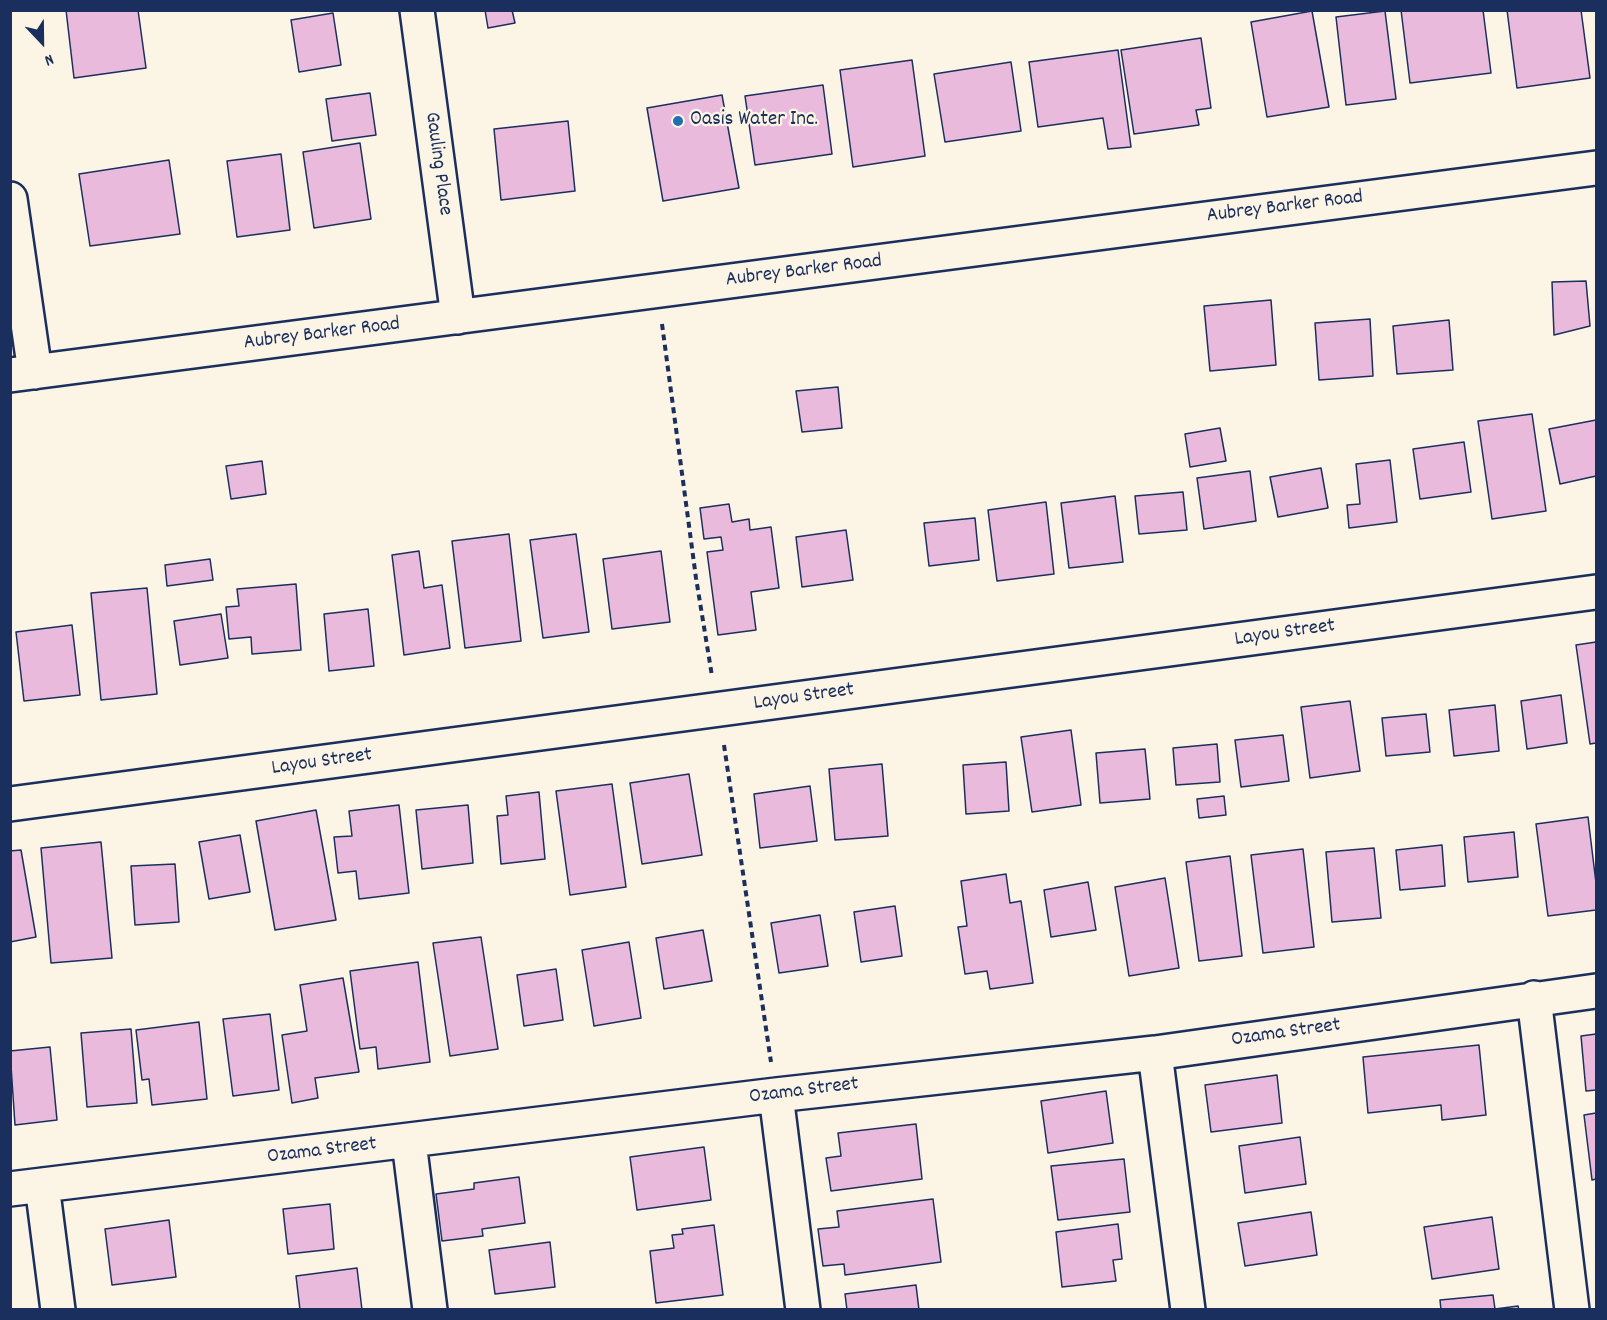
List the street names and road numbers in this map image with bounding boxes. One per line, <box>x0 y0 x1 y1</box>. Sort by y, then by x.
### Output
street label: Gauling Place <box>417 111 457 217</box>
street label: Aubrey Barker Road <box>1205 186 1365 230</box>
street label: Aubrey Barker Road <box>724 250 884 294</box>
street label: Aubrey Barker Road <box>242 313 402 357</box>
street label: Layou Street <box>1233 614 1337 654</box>
street label: Layou Street <box>752 678 856 718</box>
street label: Layou Street <box>270 743 374 783</box>
street label: Ozama Street <box>1230 1014 1342 1054</box>
street label: Ozama Street <box>748 1073 860 1111</box>
street label: Ozama Street <box>266 1133 378 1171</box>

